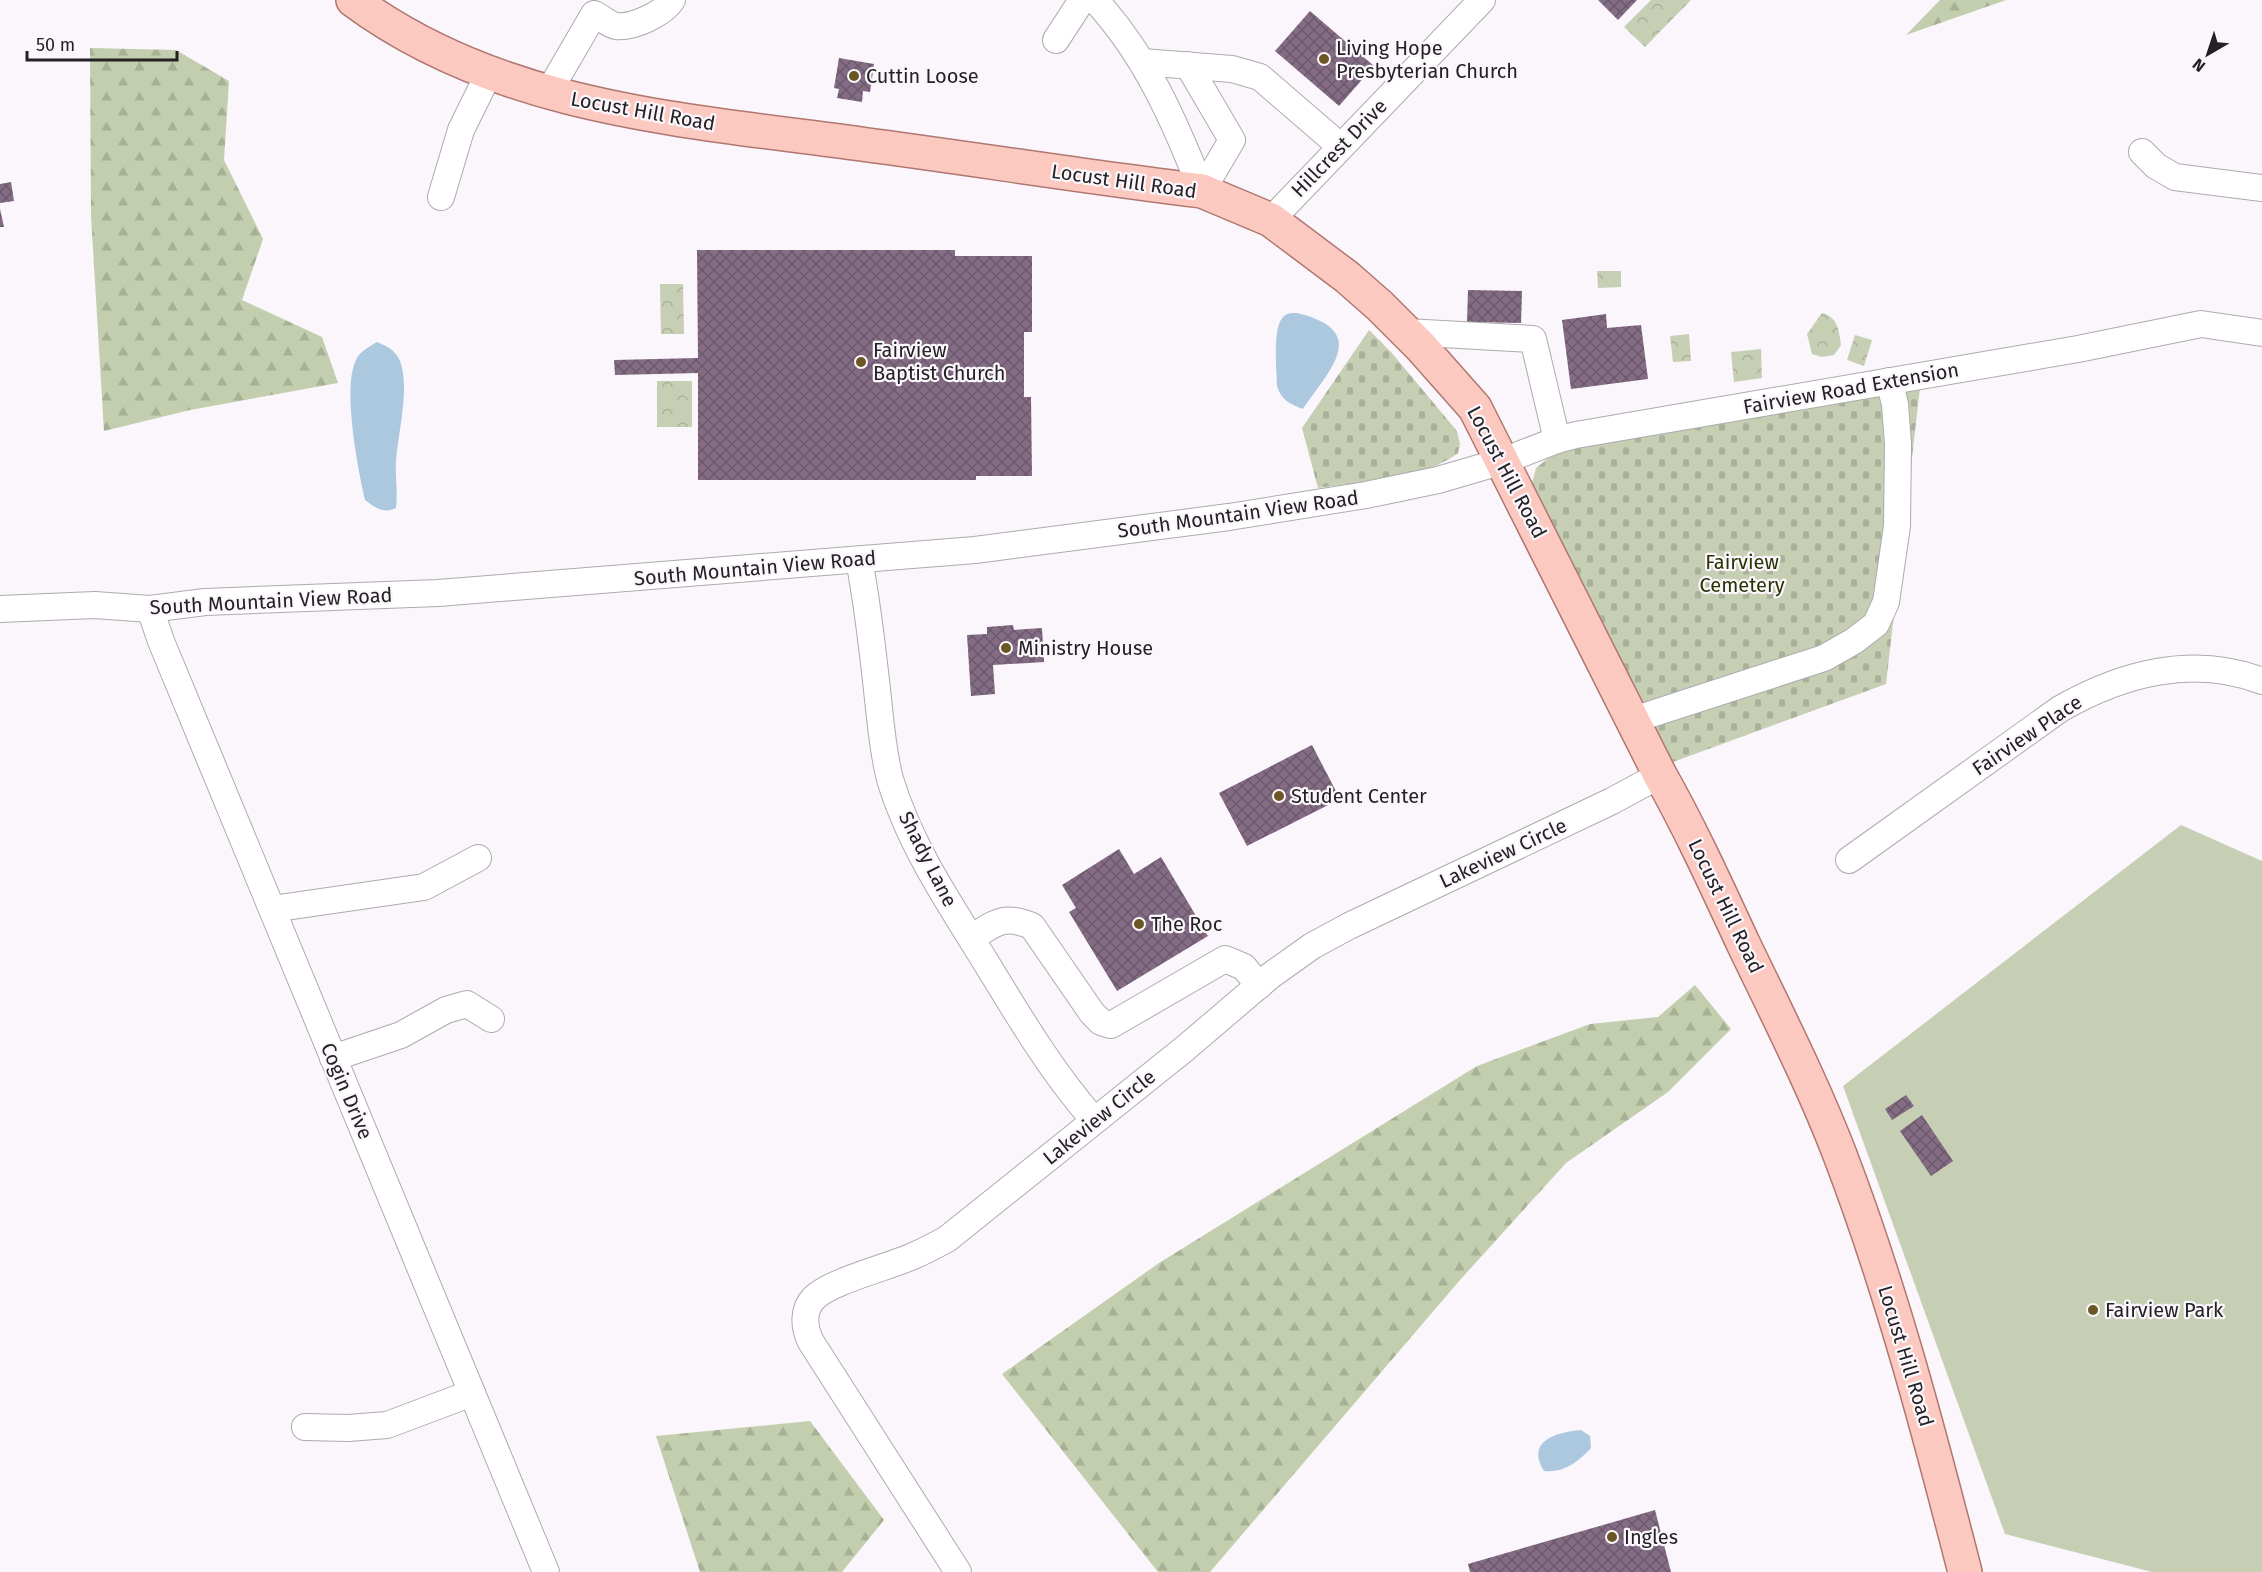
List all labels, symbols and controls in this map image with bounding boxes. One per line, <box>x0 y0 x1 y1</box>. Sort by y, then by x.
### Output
scale bar <box>27 24 177 62</box>
north arrow <box>2178 24 2238 84</box>
text: 50 m <box>36 34 75 56</box>
place label: Living Hope Presbyterian Church <box>1336 36 1518 83</box>
marker: Living Hope Presbyterian Church <box>1317 52 1331 66</box>
text: N <box>2189 55 2209 76</box>
place label: Cuttin Loose <box>866 64 979 88</box>
marker: Cuttin Loose <box>847 69 861 83</box>
street label: Locust Hill Road <box>569 86 717 136</box>
street label: Hillcrest Drive <box>1286 94 1392 202</box>
street label: Locust Hill Road <box>1050 159 1198 203</box>
place label: Fairview Baptist Church <box>873 338 1005 385</box>
marker: Fairview Baptist Church <box>854 355 868 369</box>
street label: Fairview Road Extension <box>1741 357 1961 419</box>
street label: Locust Hill Road <box>1462 402 1552 542</box>
street label: South Mountain View Road <box>1116 485 1360 543</box>
street label: South Mountain View Road <box>633 545 877 591</box>
park label: Fairview Cemetery <box>1699 550 1785 597</box>
street label: South Mountain View Road <box>149 583 393 619</box>
place label: Ministry House <box>1018 636 1153 660</box>
marker: Ministry House <box>999 641 1013 655</box>
street label: Fairview Place <box>1968 690 2086 780</box>
place label: Student Center <box>1291 784 1427 808</box>
marker: Student Center <box>1272 789 1286 803</box>
street label: Shady Lane <box>894 807 962 911</box>
street label: Lakeview Circle <box>1436 813 1570 893</box>
street label: Locust Hill Road <box>1683 835 1769 977</box>
place label: The Roc <box>1151 912 1222 936</box>
marker: The Roc <box>1132 917 1146 931</box>
street label: Cogin Drive <box>316 1039 378 1143</box>
street label: Lakeview Circle <box>1038 1064 1160 1170</box>
street label: Locust Hill Road <box>1873 1282 1939 1430</box>
place label: Fairview Park <box>2105 1298 2224 1322</box>
marker: Fairview Park <box>2086 1303 2100 1317</box>
place label: Ingles <box>1624 1525 1678 1549</box>
marker: Ingles <box>1605 1530 1619 1544</box>

